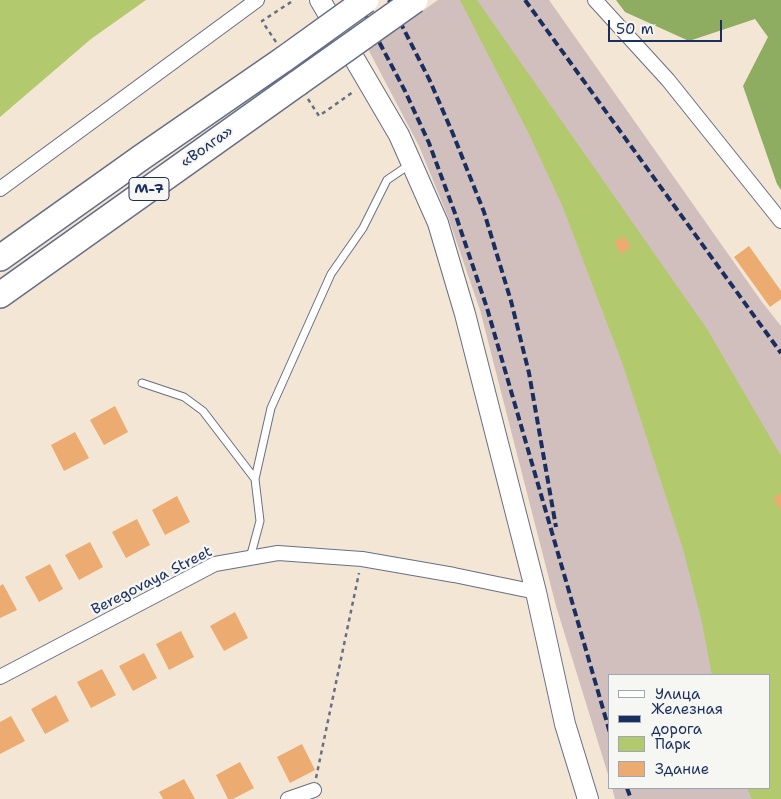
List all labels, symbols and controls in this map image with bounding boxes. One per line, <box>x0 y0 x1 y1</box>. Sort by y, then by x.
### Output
scale bar <box>611 10 725 42</box>
text: 50 m <box>616 19 654 39</box>
street label: «Волга» <box>177 122 237 172</box>
road number: М-7 <box>129 178 169 200</box>
street label: Beregovaya Street <box>89 543 215 619</box>
legend <box>608 674 771 789</box>
text: Улица <box>655 684 700 704</box>
text: Железная дорога <box>651 699 723 739</box>
text: Парк <box>655 734 691 754</box>
text: Здание <box>655 759 709 779</box>

